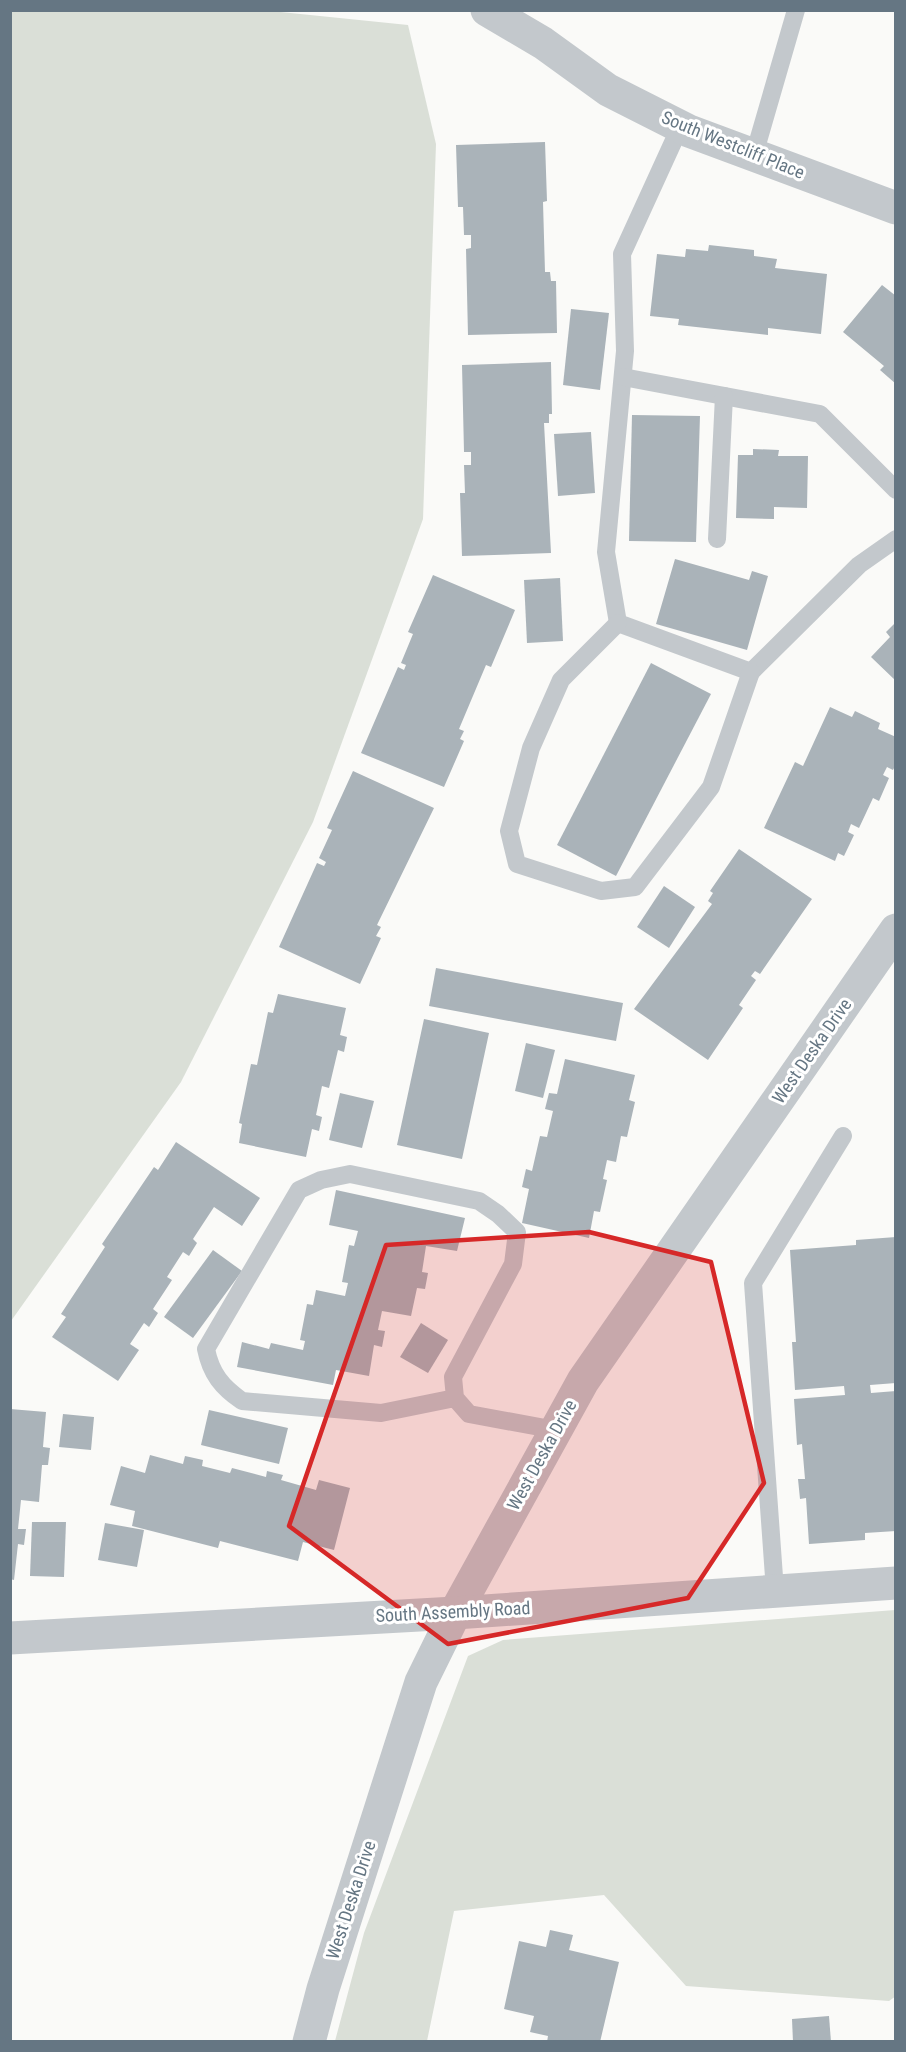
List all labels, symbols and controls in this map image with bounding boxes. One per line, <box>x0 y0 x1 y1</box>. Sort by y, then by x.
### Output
street label: South Westcliff Place <box>659 106 808 183</box>
street label: West Deska Drive <box>768 994 856 1107</box>
street label: West Deska Drive <box>503 1396 581 1514</box>
street label: South Assembly Road <box>375 1597 531 1626</box>
street label: West Deska Drive <box>321 1838 380 1962</box>

